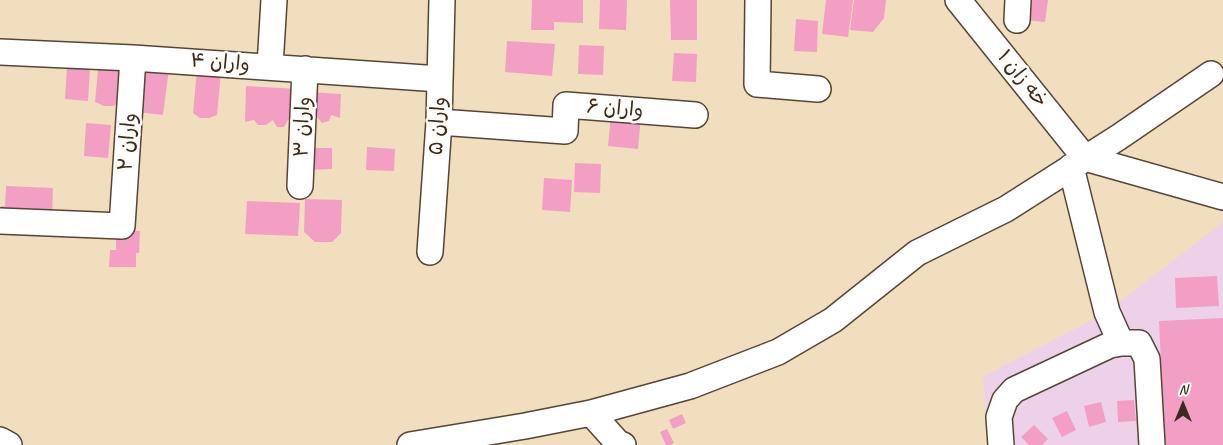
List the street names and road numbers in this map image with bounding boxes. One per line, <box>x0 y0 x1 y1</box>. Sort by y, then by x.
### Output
street label: خه زان ۱ <box>992 46 1052 112</box>
street label: واران ۴ <box>189 49 251 77</box>
street label: واران ۶ <box>586 95 644 123</box>
street label: واران ۳ <box>290 96 316 158</box>
street label: واران ۵ <box>424 96 452 156</box>
street label: واران ۲ <box>114 112 142 172</box>

